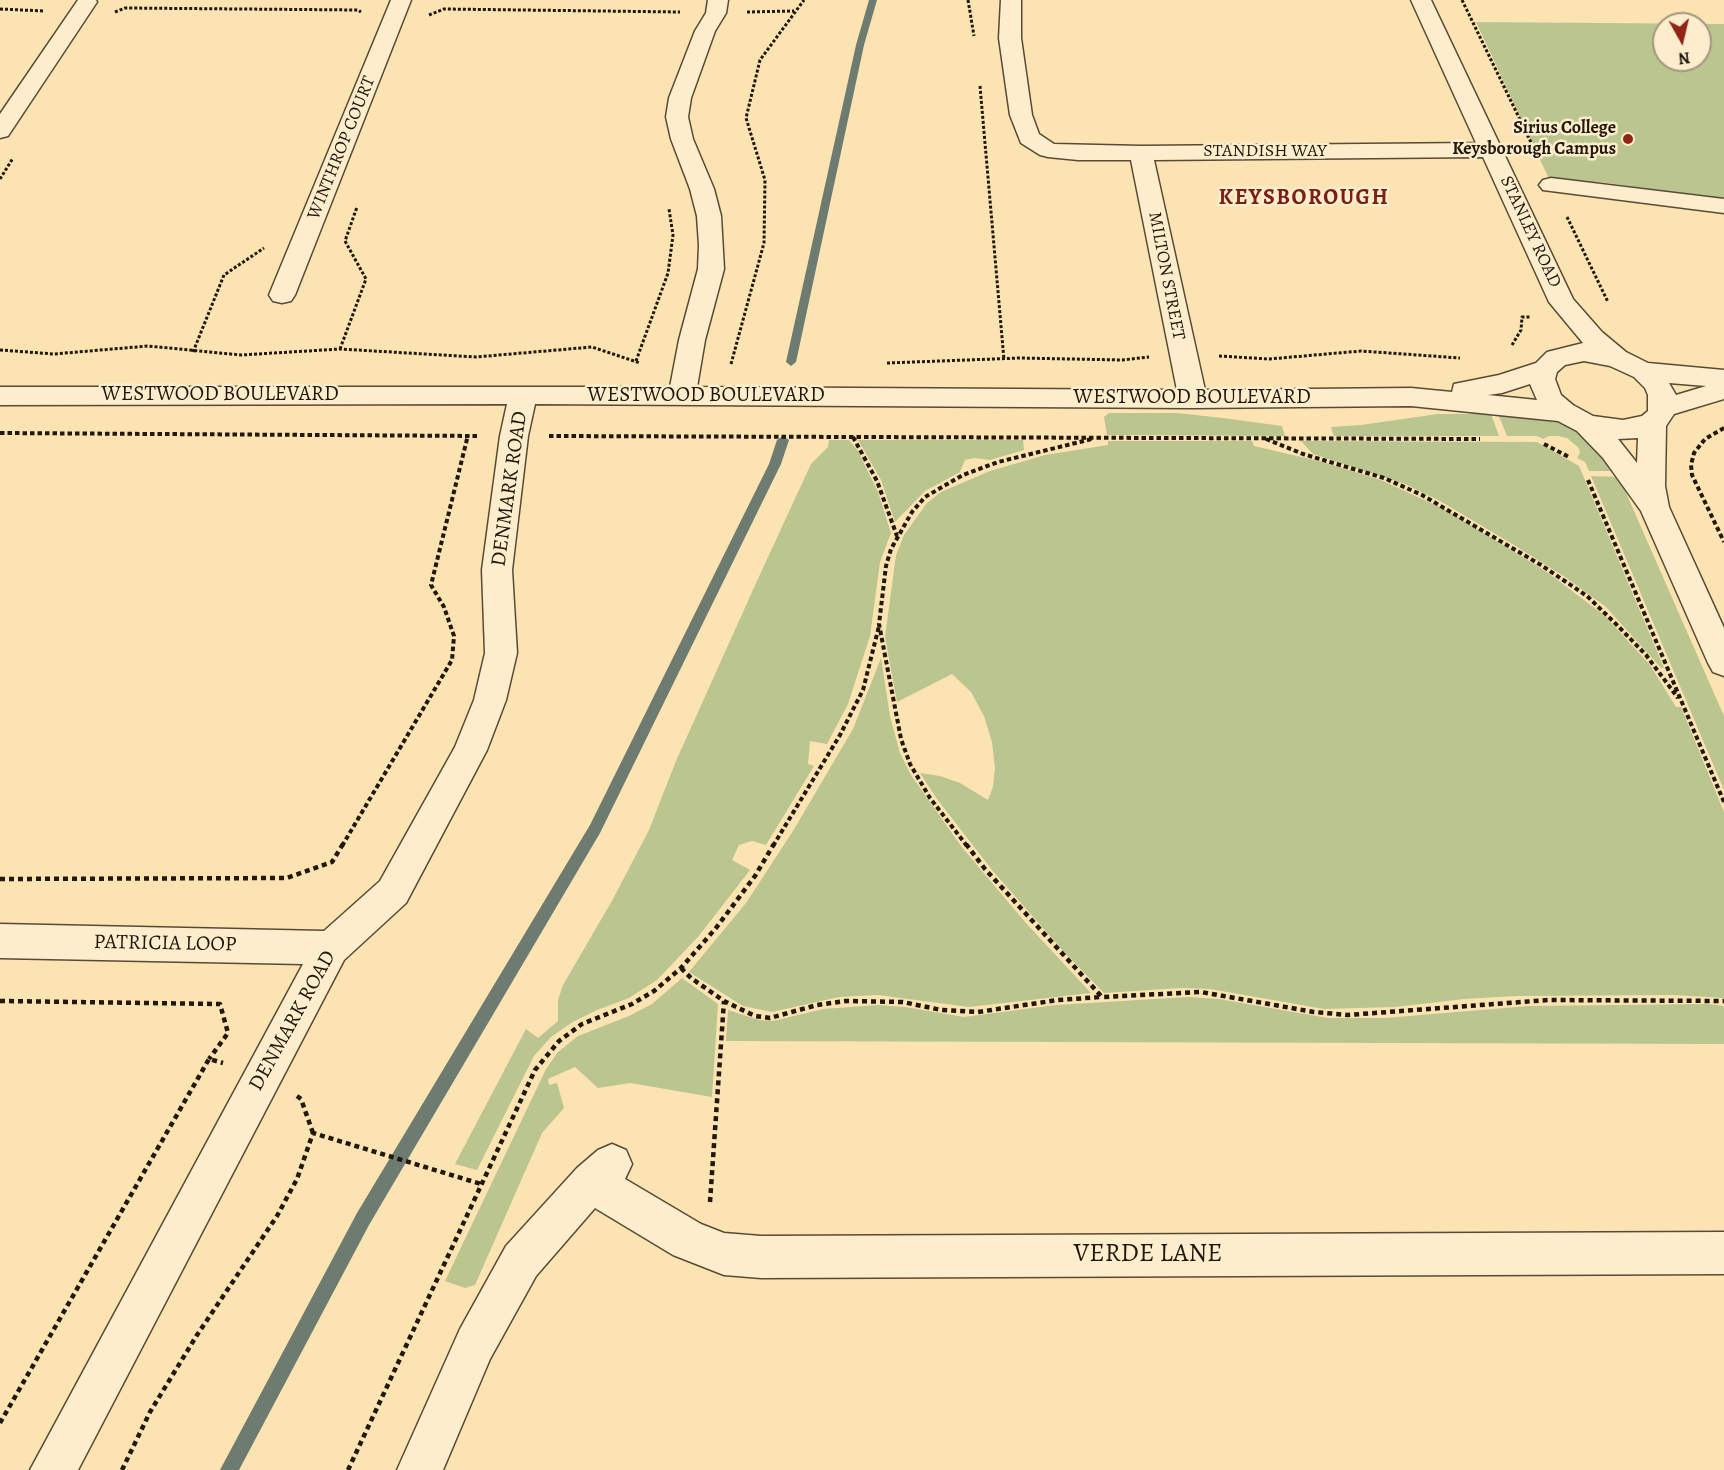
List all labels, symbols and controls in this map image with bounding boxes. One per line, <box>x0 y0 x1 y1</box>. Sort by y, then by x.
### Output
north arrow <box>1652 12 1712 72</box>
text: N <box>1677 46 1692 70</box>
street label: WINTHROP COURT <box>303 73 381 223</box>
place label: Sirius College Keysborough Campus <box>1452 118 1616 160</box>
marker: Sirius College Keysborough Campus <box>1621 132 1635 146</box>
street label: STANDISH WAY <box>1203 141 1327 163</box>
street label: STANLEY ROAD <box>1495 173 1565 291</box>
district label: KEYSBOROUGH <box>1219 186 1389 212</box>
street label: MILTON STREET <box>1143 210 1189 342</box>
street label: WESTWOOD BOULEVARD <box>101 382 339 408</box>
street label: WESTWOOD BOULEVARD <box>587 383 825 409</box>
street label: WESTWOOD BOULEVARD <box>1073 385 1311 411</box>
street label: DENMARK ROAD <box>487 410 533 568</box>
street label: PATRICIA LOOP <box>93 930 237 958</box>
street label: DENMARK ROAD <box>244 946 342 1096</box>
street label: VERDE LANE <box>1074 1239 1222 1271</box>

